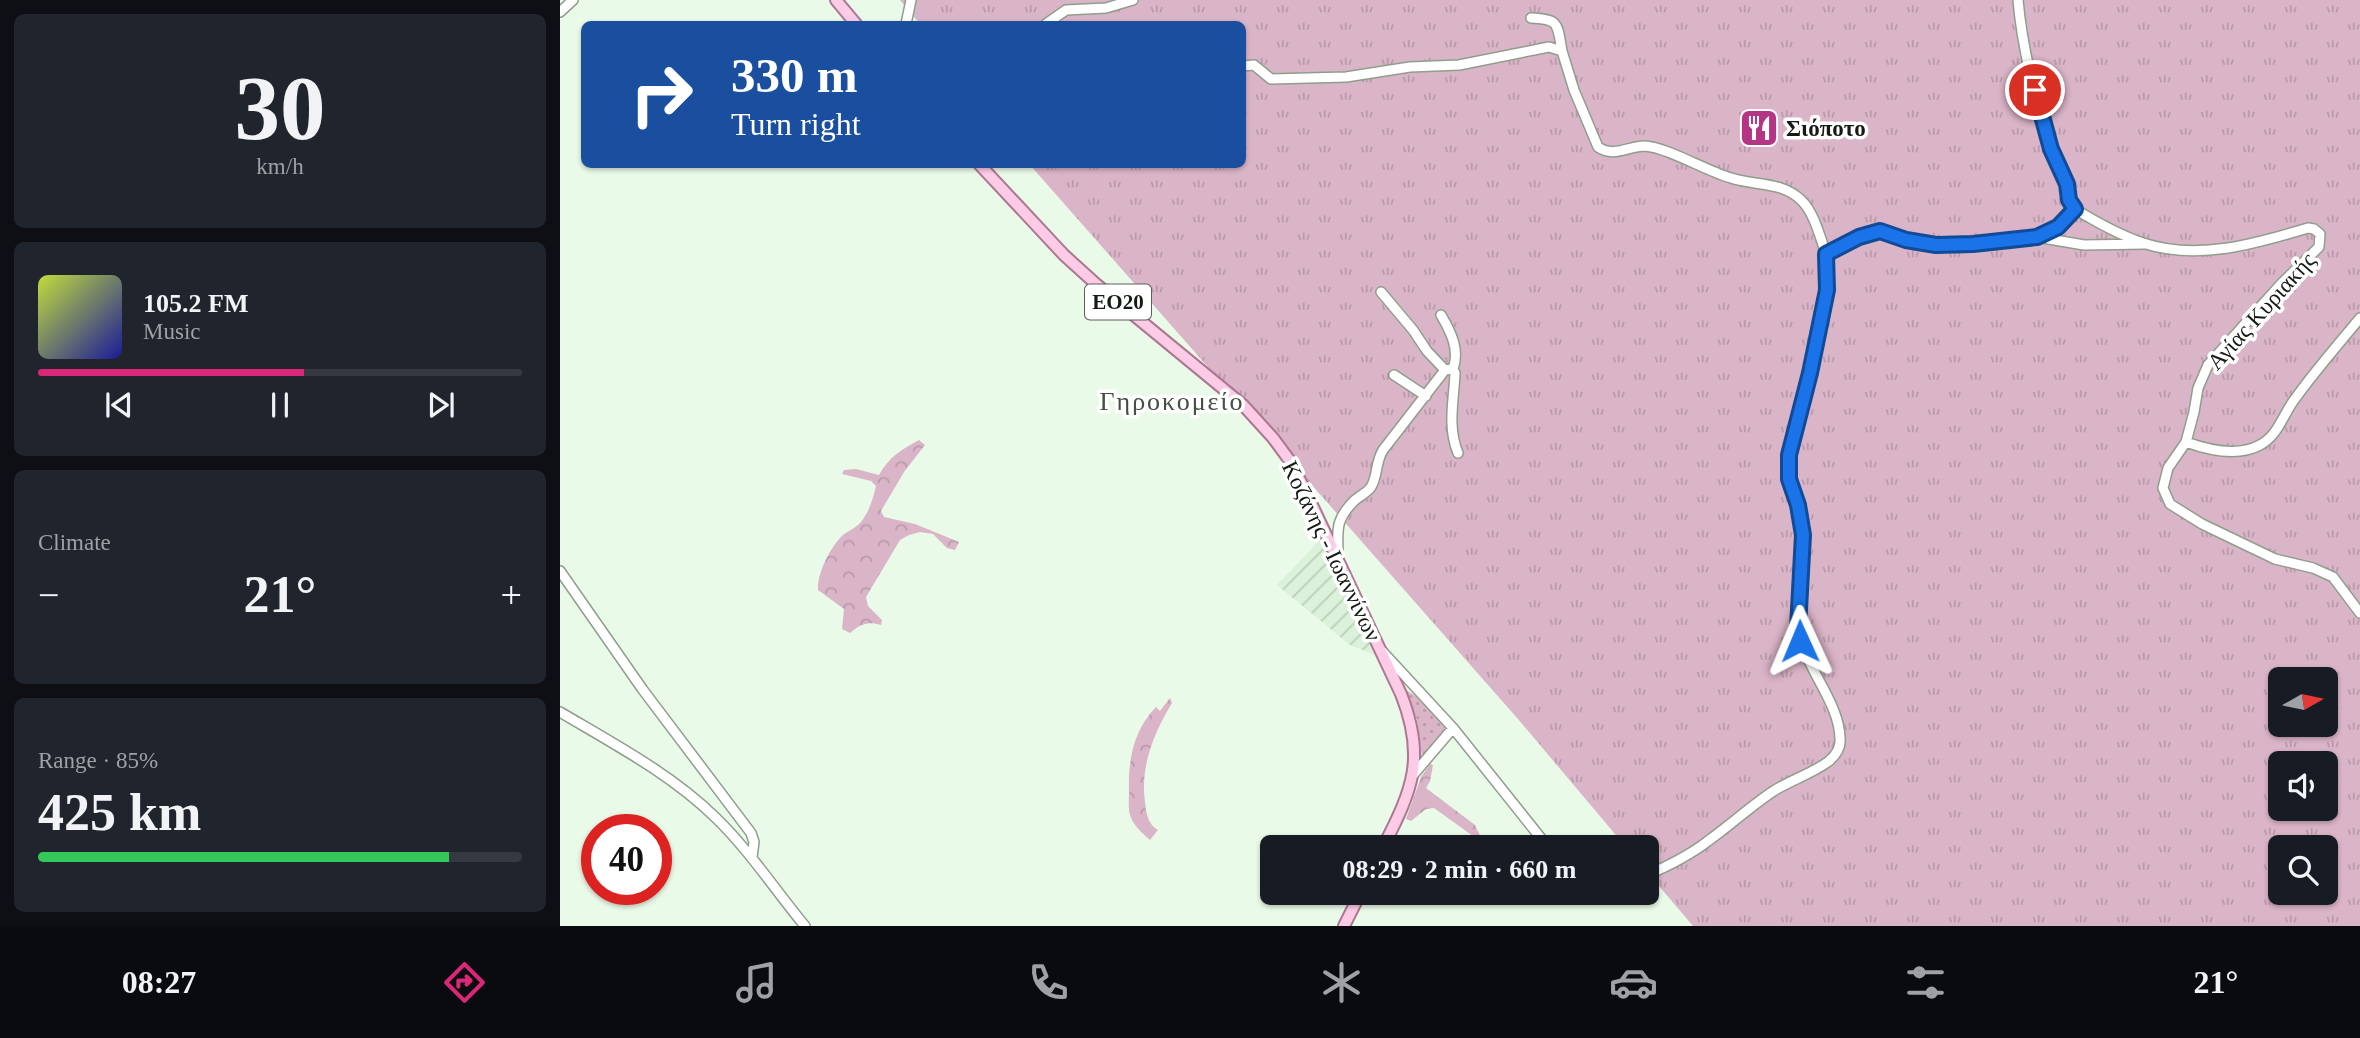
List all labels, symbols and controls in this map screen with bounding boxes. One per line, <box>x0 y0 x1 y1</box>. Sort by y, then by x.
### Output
text: 330 m <box>731 48 858 103</box>
icon: right <box>616 49 707 140</box>
text: 30 <box>235 58 326 159</box>
pin <box>2005 60 2065 120</box>
icon: arrive <box>2016 71 2054 109</box>
text: Turn right <box>731 106 861 142</box>
restaurant icon: Σιόποτο <box>1738 107 1780 149</box>
place label: Σιόποτο <box>1786 116 1866 141</box>
text: km/h <box>256 154 304 179</box>
street label: Αγίας Κυριακής <box>2202 248 2320 375</box>
road number: ΕΟ20 <box>1085 284 1151 320</box>
text: 105.2 FM <box>143 289 248 318</box>
text: Music <box>143 319 201 344</box>
icon: previous <box>100 386 138 424</box>
icon: pause <box>261 386 299 424</box>
icon: next <box>422 386 460 424</box>
district label: Γηροκομείο <box>1100 387 1245 416</box>
street label: Κοζάνης - Ιωαννίνων <box>1277 457 1386 645</box>
text: Climate <box>38 530 111 555</box>
text: 21° <box>244 566 316 623</box>
text: − <box>38 574 59 616</box>
text: + <box>501 574 522 616</box>
position arrow <box>1763 604 1837 678</box>
north arrow <box>2268 667 2338 737</box>
map controls <box>2268 667 2338 905</box>
text: Range · 85% <box>38 748 158 773</box>
button: sound <box>2268 751 2338 821</box>
text: 425 km <box>38 784 201 841</box>
speed limit sign: 40 <box>581 814 672 905</box>
button: search <box>2268 835 2338 905</box>
text: 08:29 · 2 min · 660 m <box>1343 855 1577 884</box>
icon: directions <box>440 958 489 1007</box>
icon: music <box>732 958 781 1007</box>
icon: phone <box>1024 958 1073 1007</box>
icon: climate <box>1317 958 1366 1007</box>
icon: car <box>1609 958 1658 1007</box>
icon: filters <box>1901 958 1950 1007</box>
text: 08:27 <box>122 964 196 1000</box>
text: 21° <box>2194 964 2238 1000</box>

